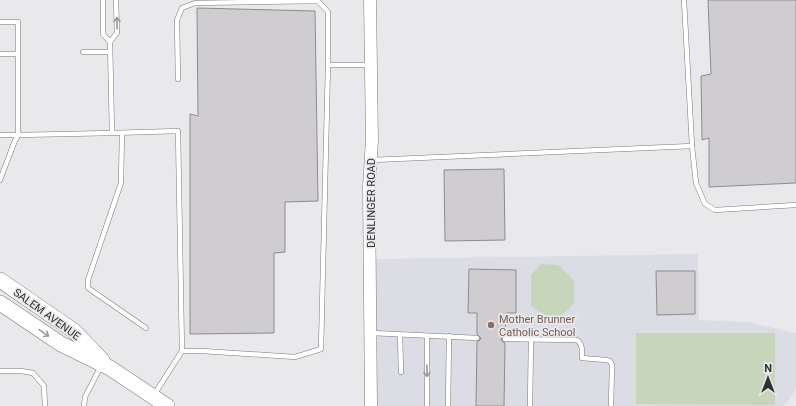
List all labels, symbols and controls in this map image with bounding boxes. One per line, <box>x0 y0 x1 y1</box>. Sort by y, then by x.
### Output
one-way arrow <box>113 17 120 30</box>
street label: DENLINGER ROAD <box>365 158 378 248</box>
street label: SALEM AVENUE <box>11 286 83 343</box>
place label: Mother Brunner Catholic School <box>499 313 575 339</box>
marker: Mother Brunner Catholic School <box>486 320 496 330</box>
one-way arrow <box>38 329 49 337</box>
north arrow <box>748 358 788 398</box>
text: N <box>764 362 772 375</box>
one-way arrow <box>423 364 431 377</box>

